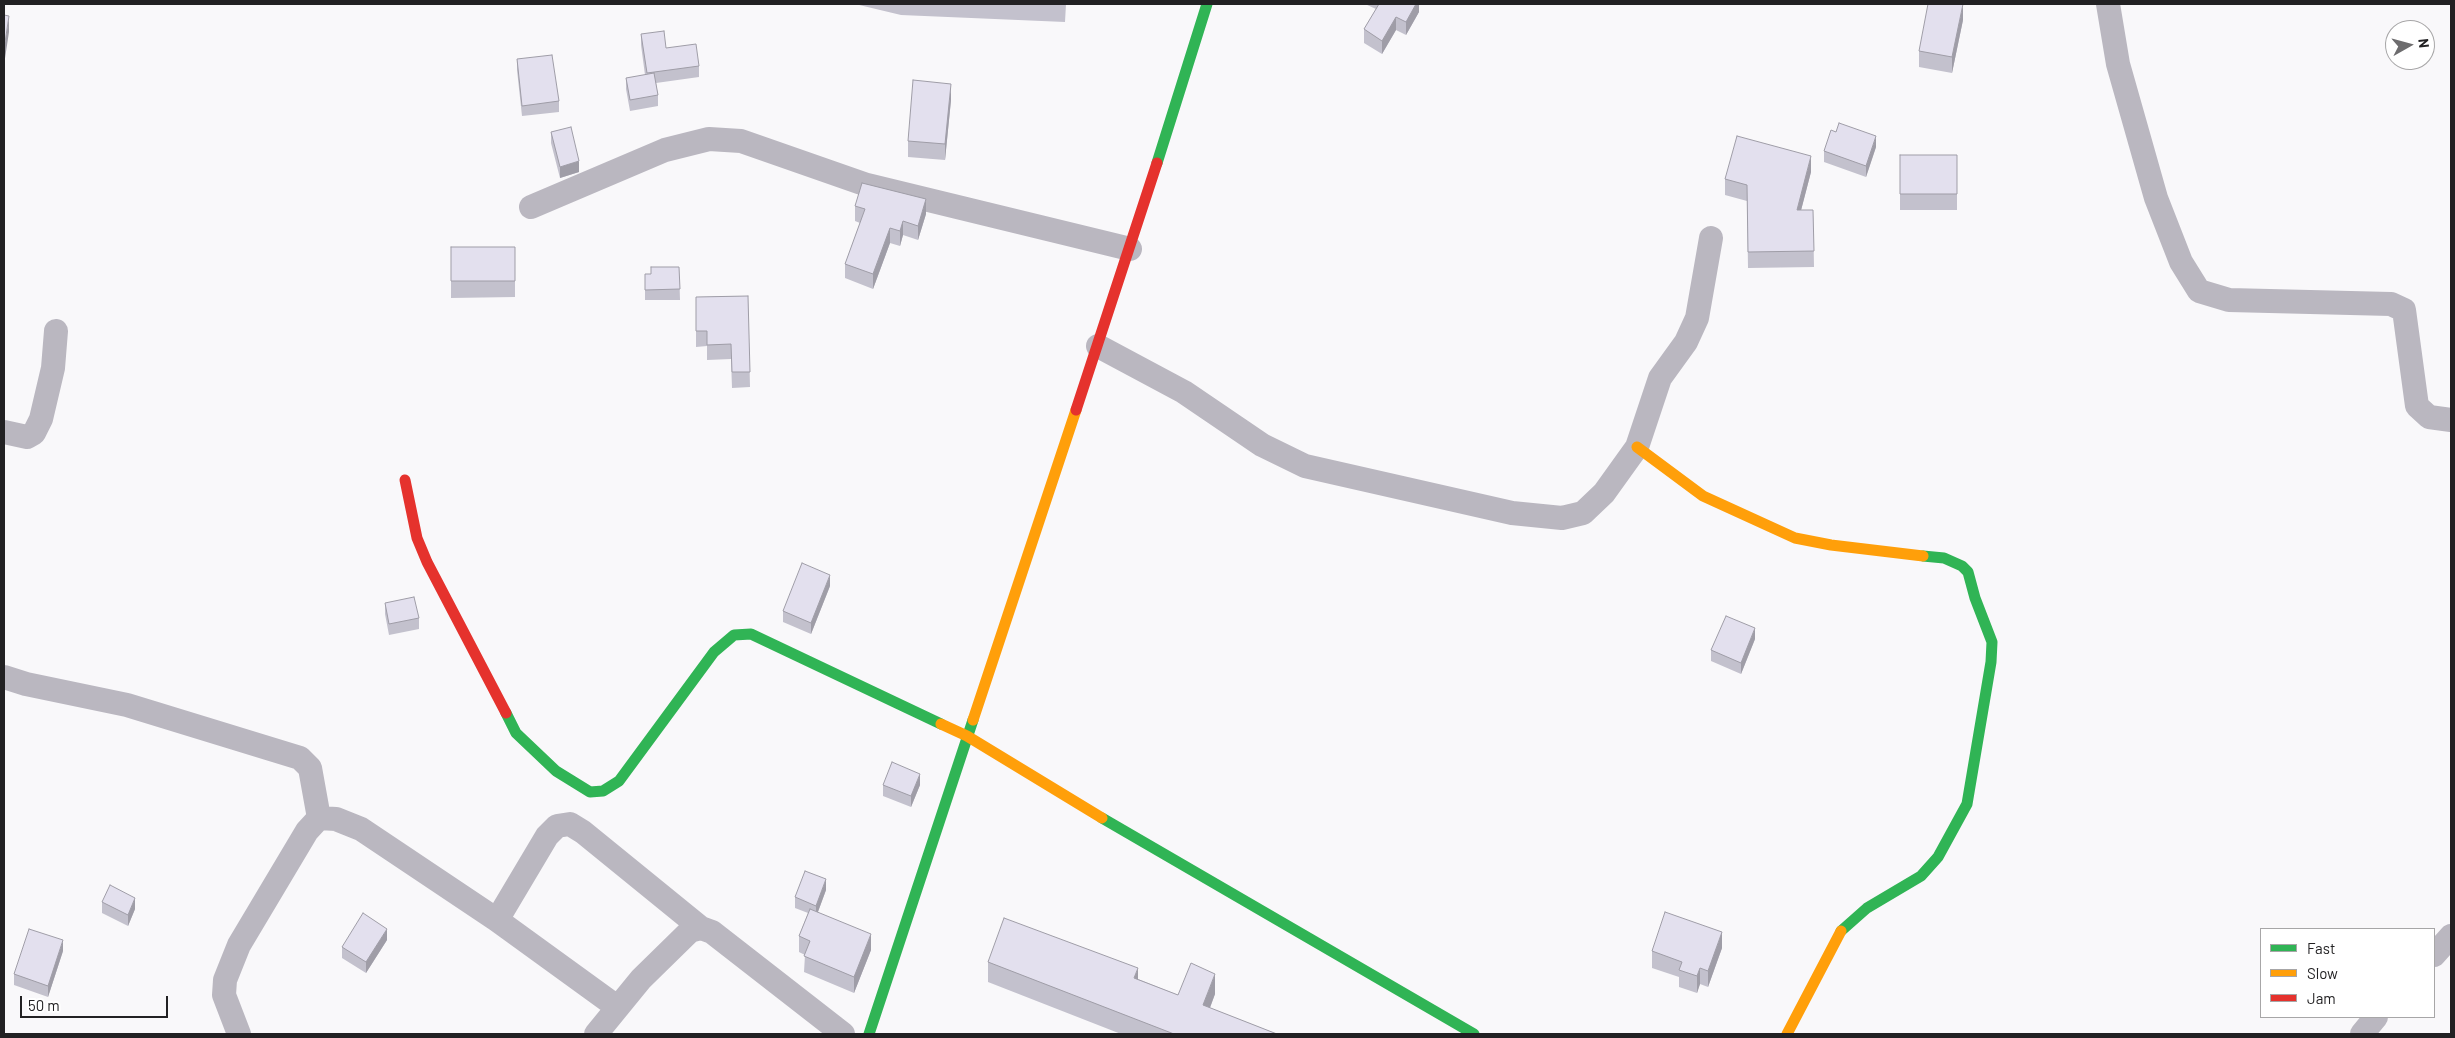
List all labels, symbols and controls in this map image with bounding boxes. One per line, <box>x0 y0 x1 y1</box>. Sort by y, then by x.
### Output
north arrow <box>2385 20 2435 70</box>
text: N <box>2415 38 2433 49</box>
legend <box>2260 928 2435 1018</box>
text: Fast <box>2307 939 2335 957</box>
text: Slow <box>2307 964 2338 982</box>
scale bar <box>22 986 170 1018</box>
text: Jam <box>2307 989 2336 1007</box>
text: 50 m <box>28 996 60 1014</box>

